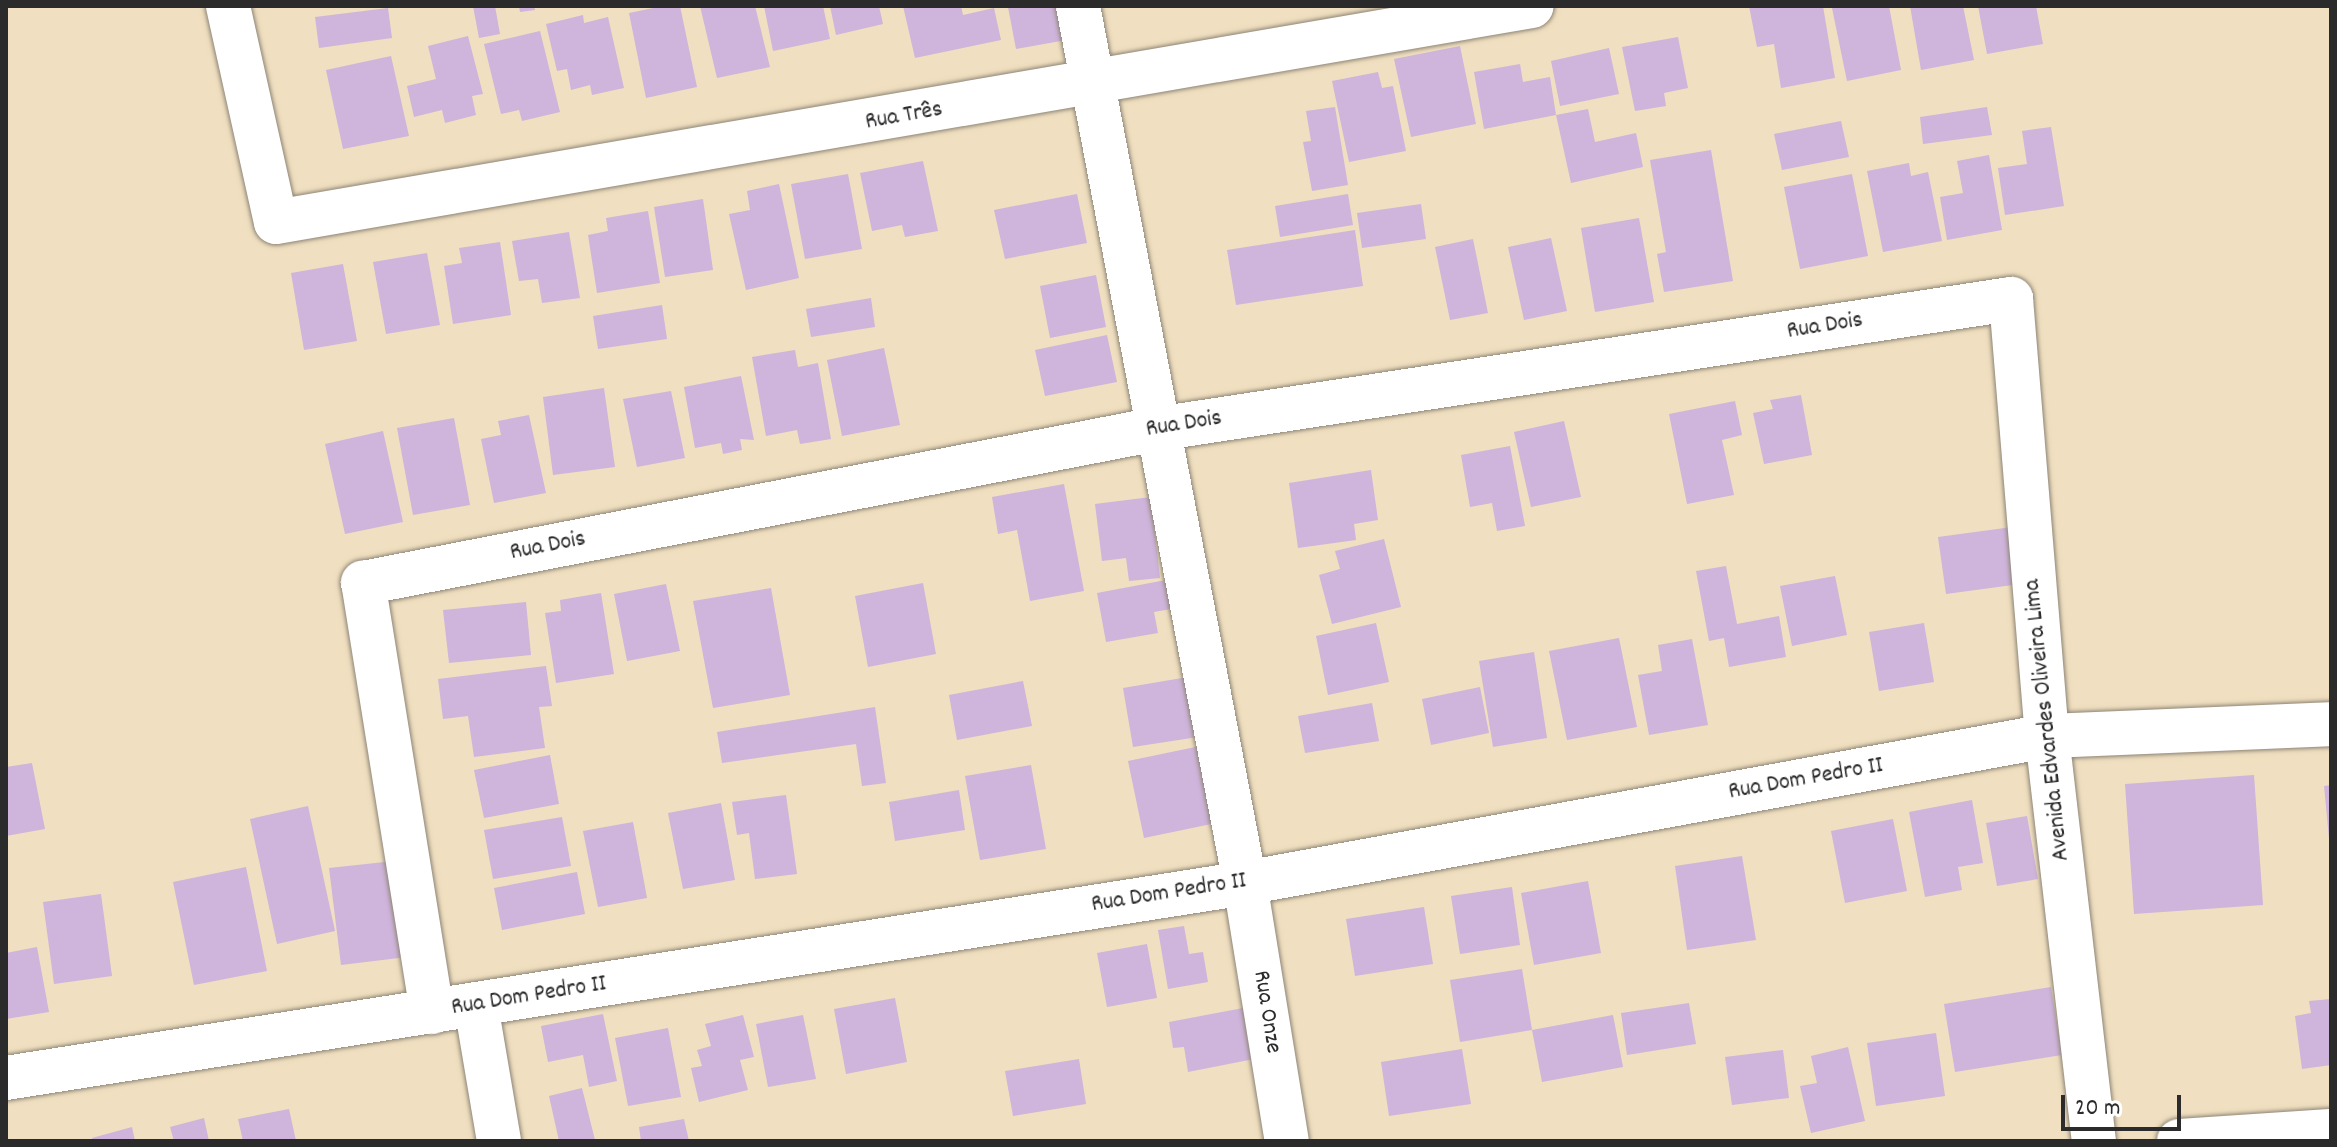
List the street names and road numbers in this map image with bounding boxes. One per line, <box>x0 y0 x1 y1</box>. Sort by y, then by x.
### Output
street label: Rua Três <box>863 96 945 138</box>
street label: Rua Dois <box>1785 307 1865 347</box>
street label: Rua Dois <box>1144 405 1224 445</box>
street label: Rua Dois <box>508 526 588 568</box>
street label: Avenida Edvardes Oliveira Lima <box>2019 578 2077 862</box>
street label: Rua Dom Pedro II <box>1726 752 1886 808</box>
street label: Rua Dom Pedro II <box>1089 868 1249 920</box>
street label: Rua Onze <box>1245 969 1287 1055</box>
street label: Rua Dom Pedro II <box>449 971 609 1023</box>

